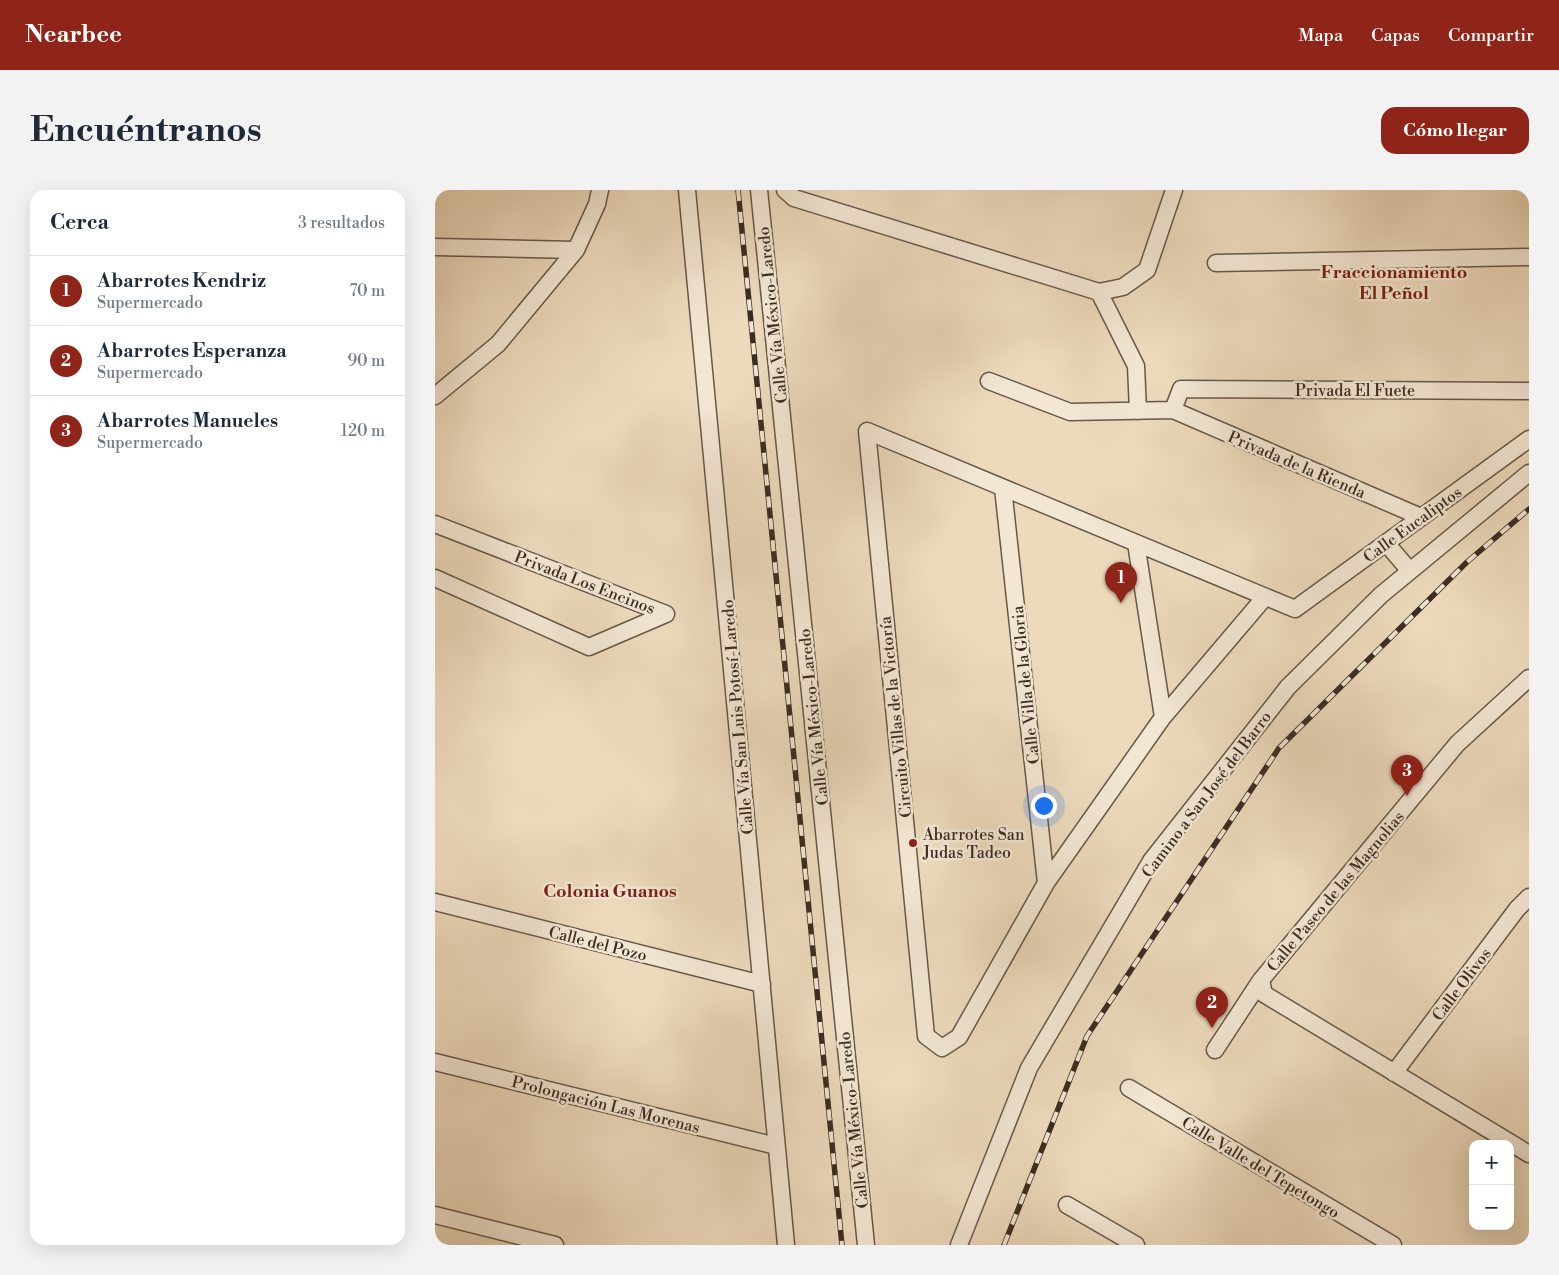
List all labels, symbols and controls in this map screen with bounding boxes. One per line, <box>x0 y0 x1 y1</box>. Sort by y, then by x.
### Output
text: Nearbee <box>25 20 122 50</box>
text: Mapa <box>1299 24 1343 47</box>
text: Capas <box>1371 24 1420 47</box>
text: Compartir <box>1448 24 1534 47</box>
button: Cómo llegar <box>1381 107 1529 154</box>
text: Encuéntranos <box>30 109 262 152</box>
text: Cerca <box>50 210 109 236</box>
text: 3 resultados <box>298 213 385 233</box>
street label: Calle Vía México-Laredo <box>754 225 792 404</box>
district label: Fraccionamiento El Peñol <box>1321 261 1467 305</box>
text: Abarrotes Kendriz <box>97 269 266 293</box>
text: 1 <box>62 281 70 301</box>
text: 70 m <box>349 281 385 301</box>
text: Supermercado <box>97 293 203 313</box>
text: Abarrotes Esperanza <box>97 339 287 363</box>
text: 2 <box>61 351 71 371</box>
text: 90 m <box>347 351 385 371</box>
text: Supermercado <box>97 363 203 383</box>
street label: Privada El Fuete <box>1295 381 1415 401</box>
text: Abarrotes Manueles <box>97 409 278 433</box>
text: 3 <box>61 421 71 441</box>
text: 120 m <box>341 421 385 441</box>
street label: Privada de la Rienda <box>1225 427 1369 503</box>
text: Supermercado <box>97 433 203 453</box>
street label: Calle Eucaliptos <box>1359 482 1466 567</box>
street label: Privada Los Encinos <box>511 547 658 619</box>
pin: 1 <box>1105 562 1137 603</box>
street label: Calle Vía San Luis Potosí-Laredo <box>718 598 758 835</box>
street label: Calle Villa de la Gloria <box>1008 604 1044 765</box>
street label: Circuito Villas de la Victoría <box>875 614 917 819</box>
street label: Calle Vía México-Laredo <box>795 627 833 806</box>
street label: Camino a San José del Barro <box>1138 707 1276 882</box>
pin: 3 <box>1391 755 1423 796</box>
your location <box>1031 793 1057 819</box>
street label: Calle Paseo de las Magnolias <box>1263 807 1409 976</box>
place label: Abarrotes San Judas Tadeo <box>922 825 1025 863</box>
marker: Abarrotes San Judas Tadeo <box>907 837 919 849</box>
district label: Colonia Guanos <box>543 880 677 903</box>
street label: Calle del Pozo <box>547 922 649 966</box>
street label: Calle Olivos <box>1428 944 1496 1025</box>
pin: 2 <box>1196 987 1228 1028</box>
street label: Calle Vía México-Laredo <box>835 1030 873 1209</box>
street label: Prolongación Las Morenas <box>510 1072 702 1138</box>
street label: Calle Valle del Tepetongo <box>1178 1113 1343 1223</box>
map controls <box>1469 1140 1514 1230</box>
button: + <box>1469 1140 1514 1185</box>
button: − <box>1469 1185 1514 1230</box>

